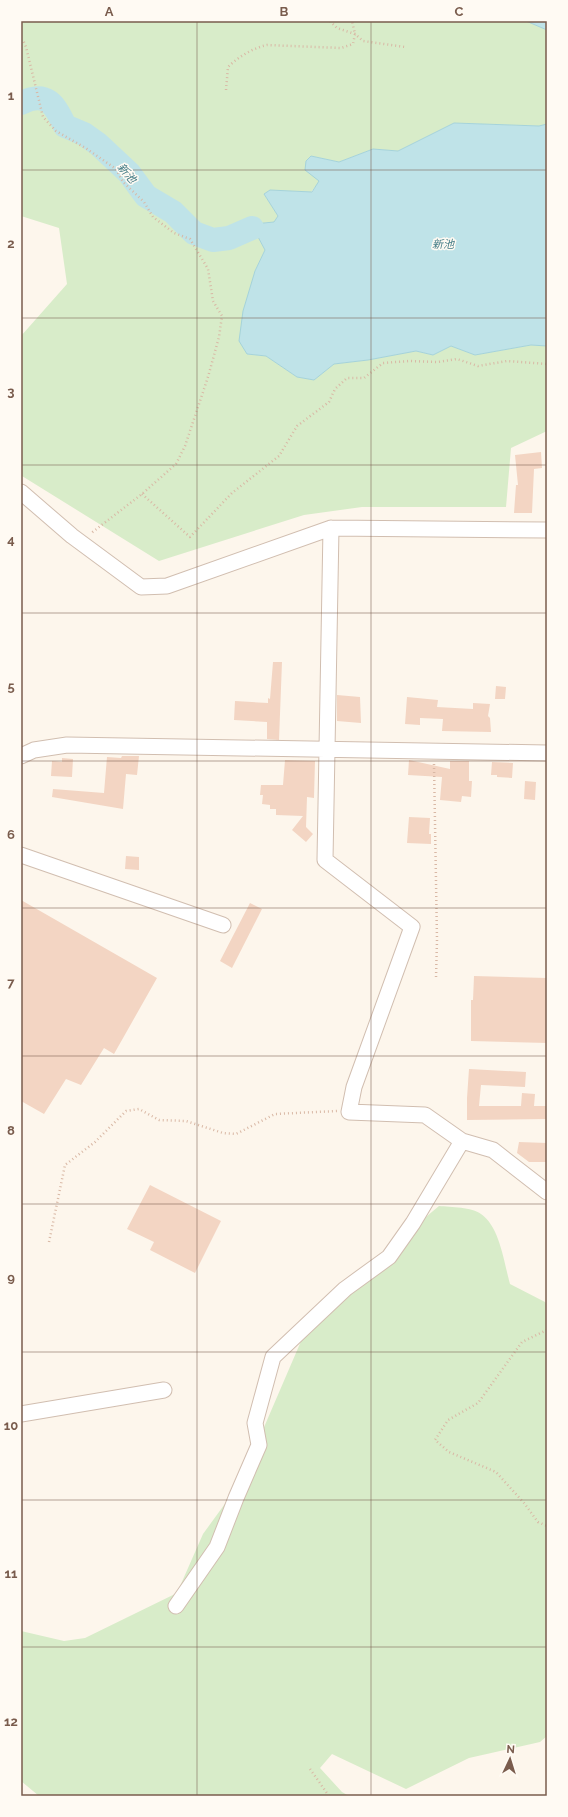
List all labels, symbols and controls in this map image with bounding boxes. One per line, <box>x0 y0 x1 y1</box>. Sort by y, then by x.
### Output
text: A <box>105 4 114 19</box>
text: B <box>280 4 289 19</box>
text: C <box>455 4 464 19</box>
text: 1 <box>8 88 15 103</box>
water label: 新池 <box>114 161 139 187</box>
text: 2 <box>7 236 15 251</box>
water label: 新池 <box>432 238 455 251</box>
text: 3 <box>7 384 15 399</box>
text: 4 <box>7 532 15 547</box>
text: 5 <box>7 679 15 694</box>
text: 6 <box>7 827 15 842</box>
text: 7 <box>7 975 15 990</box>
text: 8 <box>7 1123 15 1138</box>
text: 9 <box>7 1270 15 1285</box>
text: 10 <box>4 1418 18 1433</box>
text: 11 <box>5 1566 18 1581</box>
text: 12 <box>4 1714 18 1729</box>
north arrow <box>490 1739 530 1779</box>
text: N <box>506 1743 515 1756</box>

